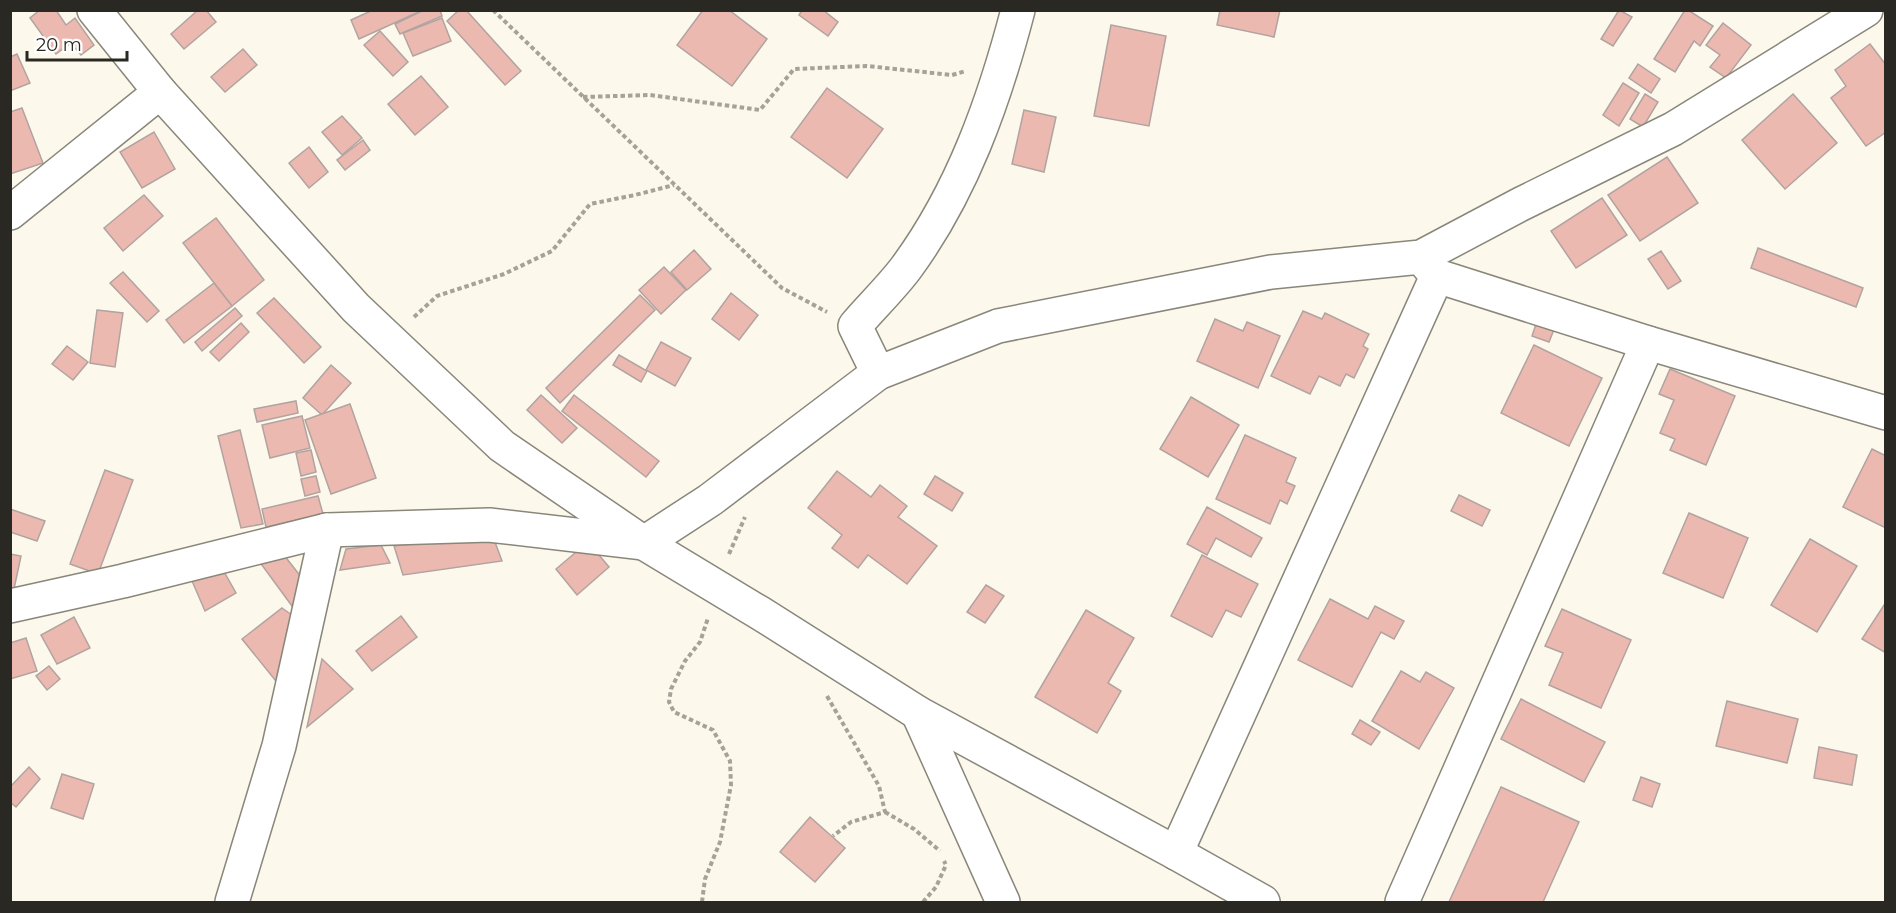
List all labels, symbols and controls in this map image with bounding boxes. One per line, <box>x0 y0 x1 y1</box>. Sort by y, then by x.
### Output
scale bar <box>27 24 128 62</box>
text: 20 m <box>36 34 82 56</box>

